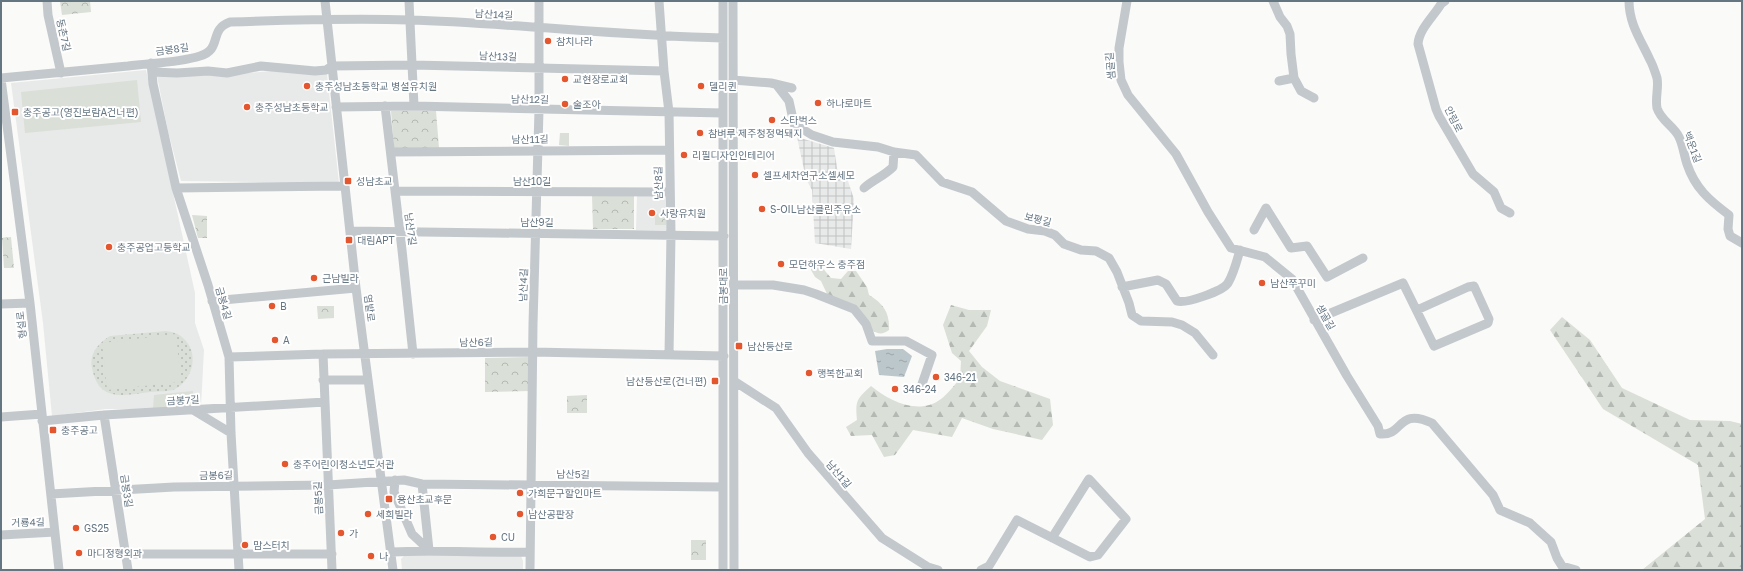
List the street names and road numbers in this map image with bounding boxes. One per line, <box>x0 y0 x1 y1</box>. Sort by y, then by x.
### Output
street label: 남산14길 <box>474 7 514 21</box>
street label: 동촌7길 <box>54 18 74 52</box>
street label: 금봉8길 <box>154 41 190 57</box>
street label: 남산13길 <box>479 49 517 63</box>
street label: 샘골길 <box>1103 52 1117 80</box>
street label: 남산12길 <box>511 93 549 105</box>
street label: 안림로 <box>1442 104 1466 134</box>
street label: 백운1길 <box>1682 130 1704 164</box>
street label: 남산11길 <box>511 133 549 145</box>
street label: 남산8길 <box>652 166 664 200</box>
street label: 남산10길 <box>513 175 551 187</box>
street label: 보평길 <box>1023 210 1053 228</box>
street label: 남산7길 <box>403 212 419 246</box>
street label: 남산9길 <box>520 216 554 228</box>
street label: 남산4길 <box>516 268 530 302</box>
street label: 금봉대로 <box>717 268 729 304</box>
street label: 금봉4길 <box>214 285 234 321</box>
street label: 염밭로 <box>362 294 378 322</box>
street label: 샘골길 <box>1314 302 1338 332</box>
street label: 형설로 <box>14 311 28 339</box>
street label: 남산6길 <box>459 336 493 348</box>
street label: 금봉7길 <box>166 393 200 407</box>
street label: 남산1길 <box>824 458 854 490</box>
street label: 남산5길 <box>556 468 590 480</box>
street label: 금봉6길 <box>199 469 233 481</box>
street label: 금봉3길 <box>118 474 136 508</box>
street label: 금봉5길 <box>311 481 325 515</box>
street label: 거룡4길 <box>11 515 45 529</box>

